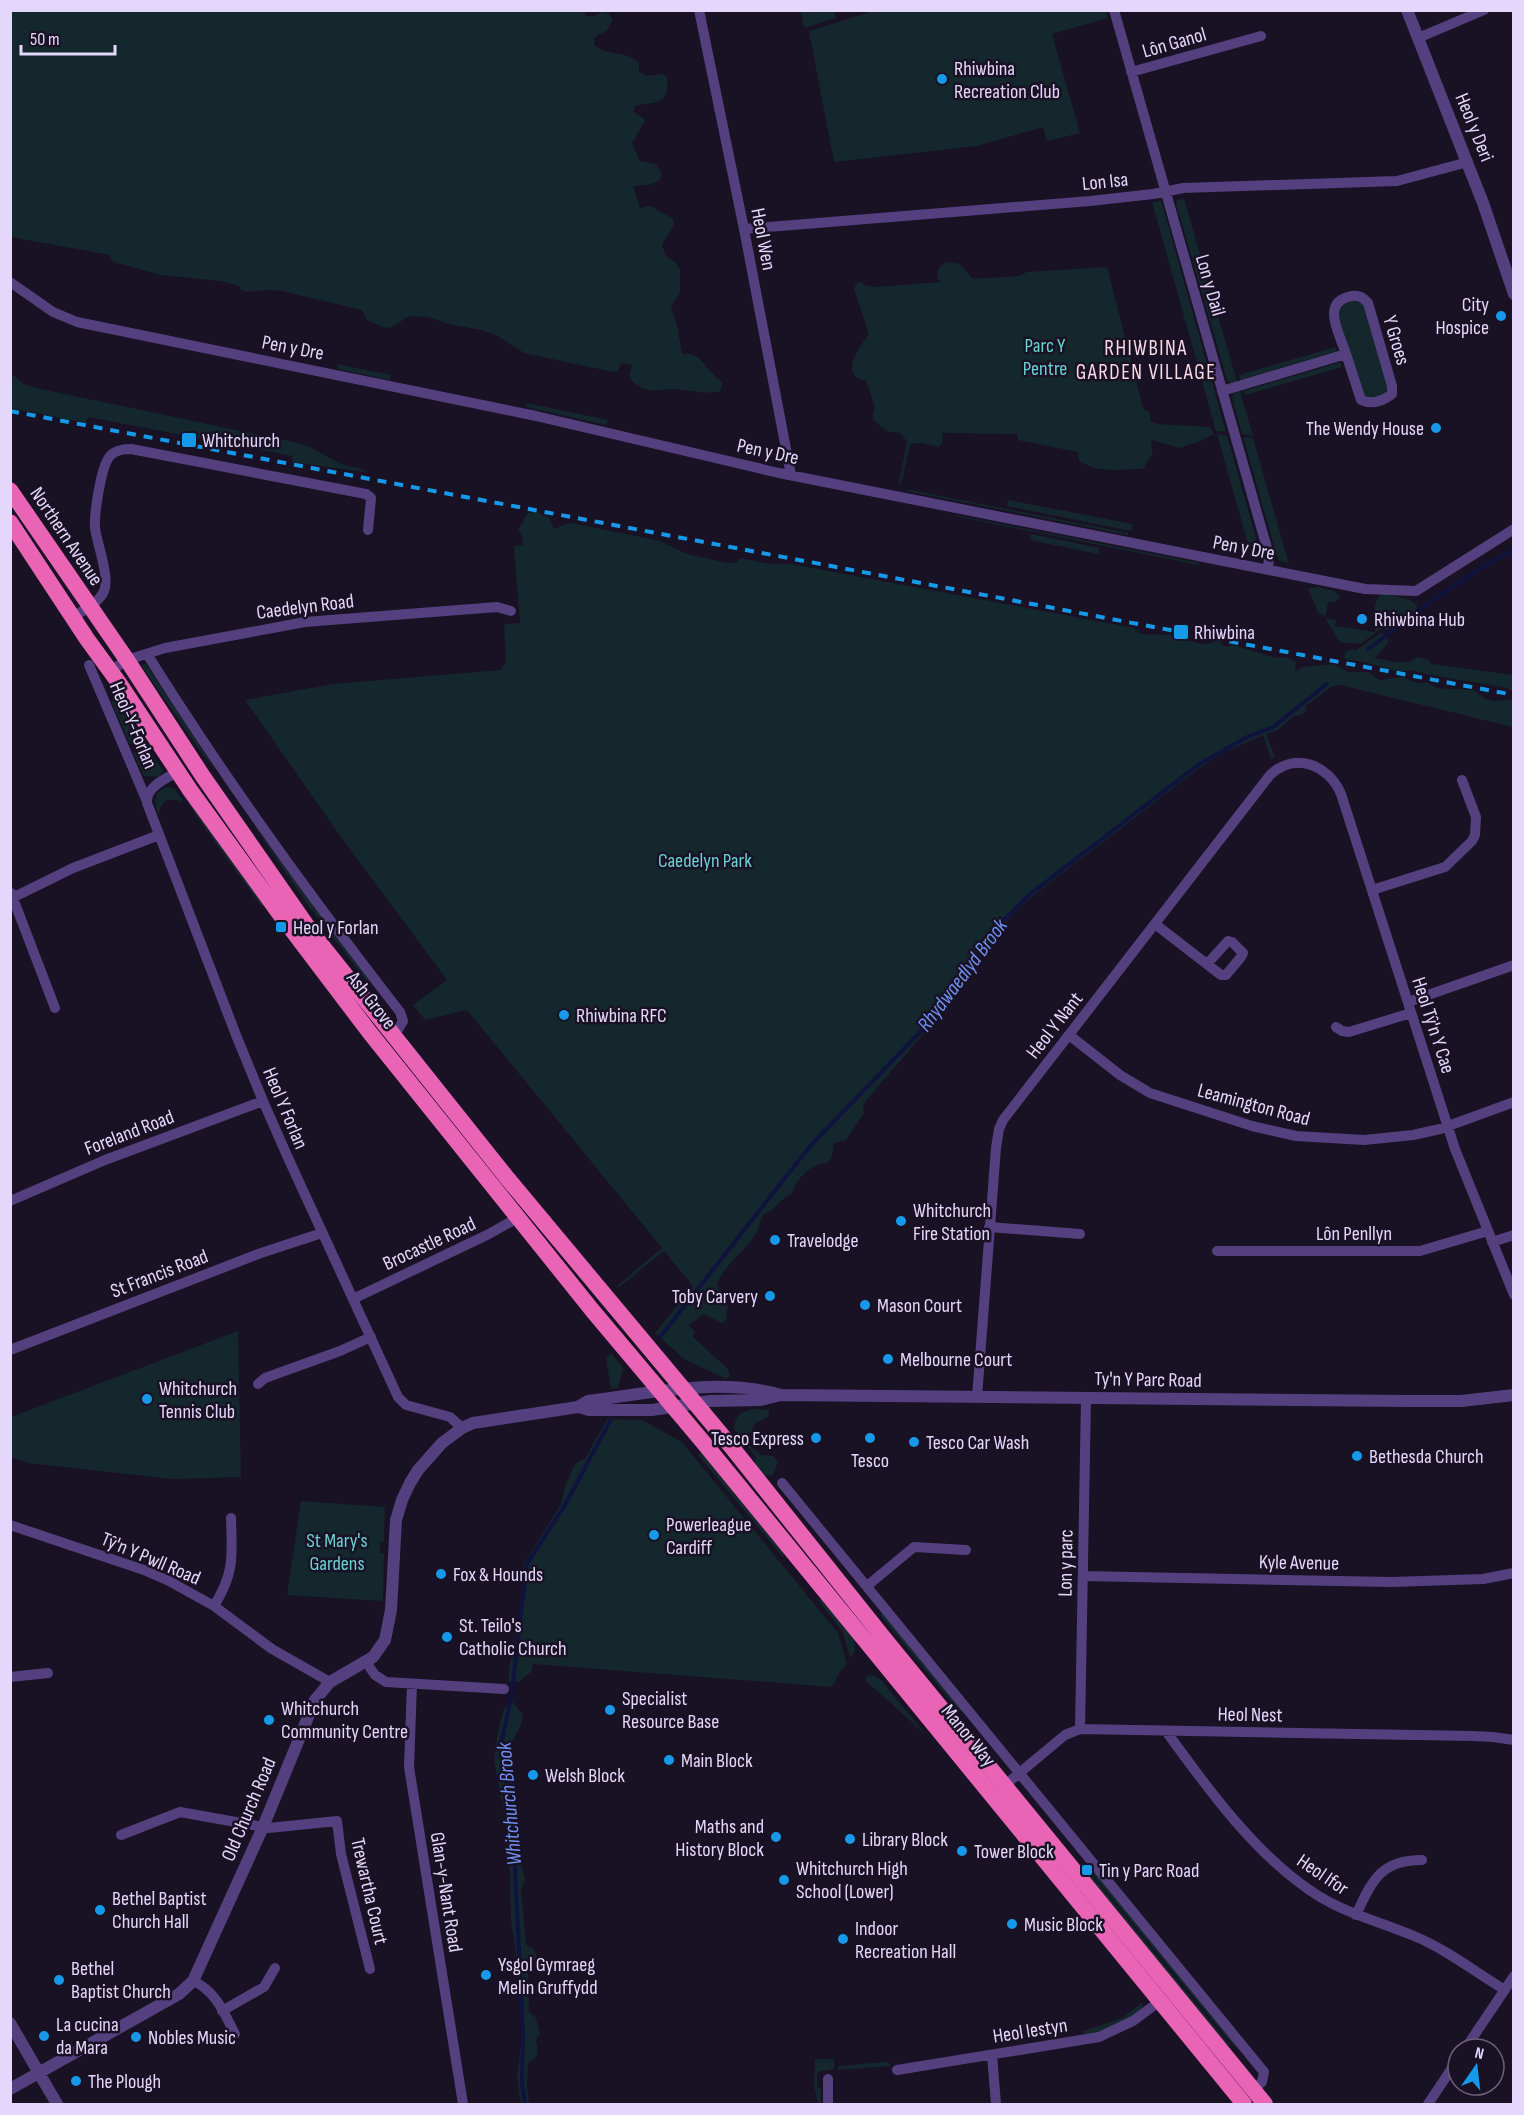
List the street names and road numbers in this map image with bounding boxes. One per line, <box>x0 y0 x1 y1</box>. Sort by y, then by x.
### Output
street label: Lôn Ganol <box>1140 22 1209 64</box>
street label: Heol y Deri <box>1450 90 1499 165</box>
street label: Lon Isa <box>1081 168 1129 196</box>
street label: Heol Wen <box>745 206 781 272</box>
street label: Lon y Dail <box>1190 252 1230 319</box>
street label: Y Groes <box>1377 313 1415 368</box>
street label: Pen y Dre <box>260 330 326 366</box>
street label: Pen y Dre <box>735 434 801 470</box>
street label: Northern Avenue <box>24 483 108 590</box>
street label: Pen y Dre <box>1211 530 1277 566</box>
street label: Caedelyn Road <box>255 589 355 625</box>
street label: Heol-Y-Forlan <box>104 678 162 773</box>
street label: Ash Grove <box>341 966 401 1034</box>
street label: Heol Tŷ'n Y Cae <box>1406 974 1460 1077</box>
street label: Heol Y Nant <box>1021 988 1088 1064</box>
street label: Heol Y Forlan <box>257 1064 313 1153</box>
street label: Leamington Road <box>1195 1078 1313 1131</box>
street label: Foreland Road <box>81 1105 177 1161</box>
street label: Brocastle Road <box>379 1212 480 1276</box>
street label: Lôn Penllyn <box>1316 1222 1392 1246</box>
street label: St Francis Road <box>107 1244 211 1304</box>
street label: Ty'n Y Parc Road <box>1094 1367 1202 1393</box>
street label: Tŷ'n Y Pwll Road <box>97 1527 204 1591</box>
street label: Lon y parc <box>1053 1529 1079 1597</box>
street label: Kyle Avenue <box>1259 1550 1339 1576</box>
street label: Manor Way <box>936 1700 1001 1772</box>
street label: Heol Nest <box>1217 1702 1283 1728</box>
street label: Old Church Road <box>216 1754 281 1865</box>
street label: Glan-y-Nant Road <box>425 1830 467 1954</box>
street label: Trewartha Court <box>345 1836 393 1947</box>
street label: Heol Ifor <box>1292 1849 1353 1901</box>
street label: Heol Iestyn <box>991 2013 1069 2049</box>

